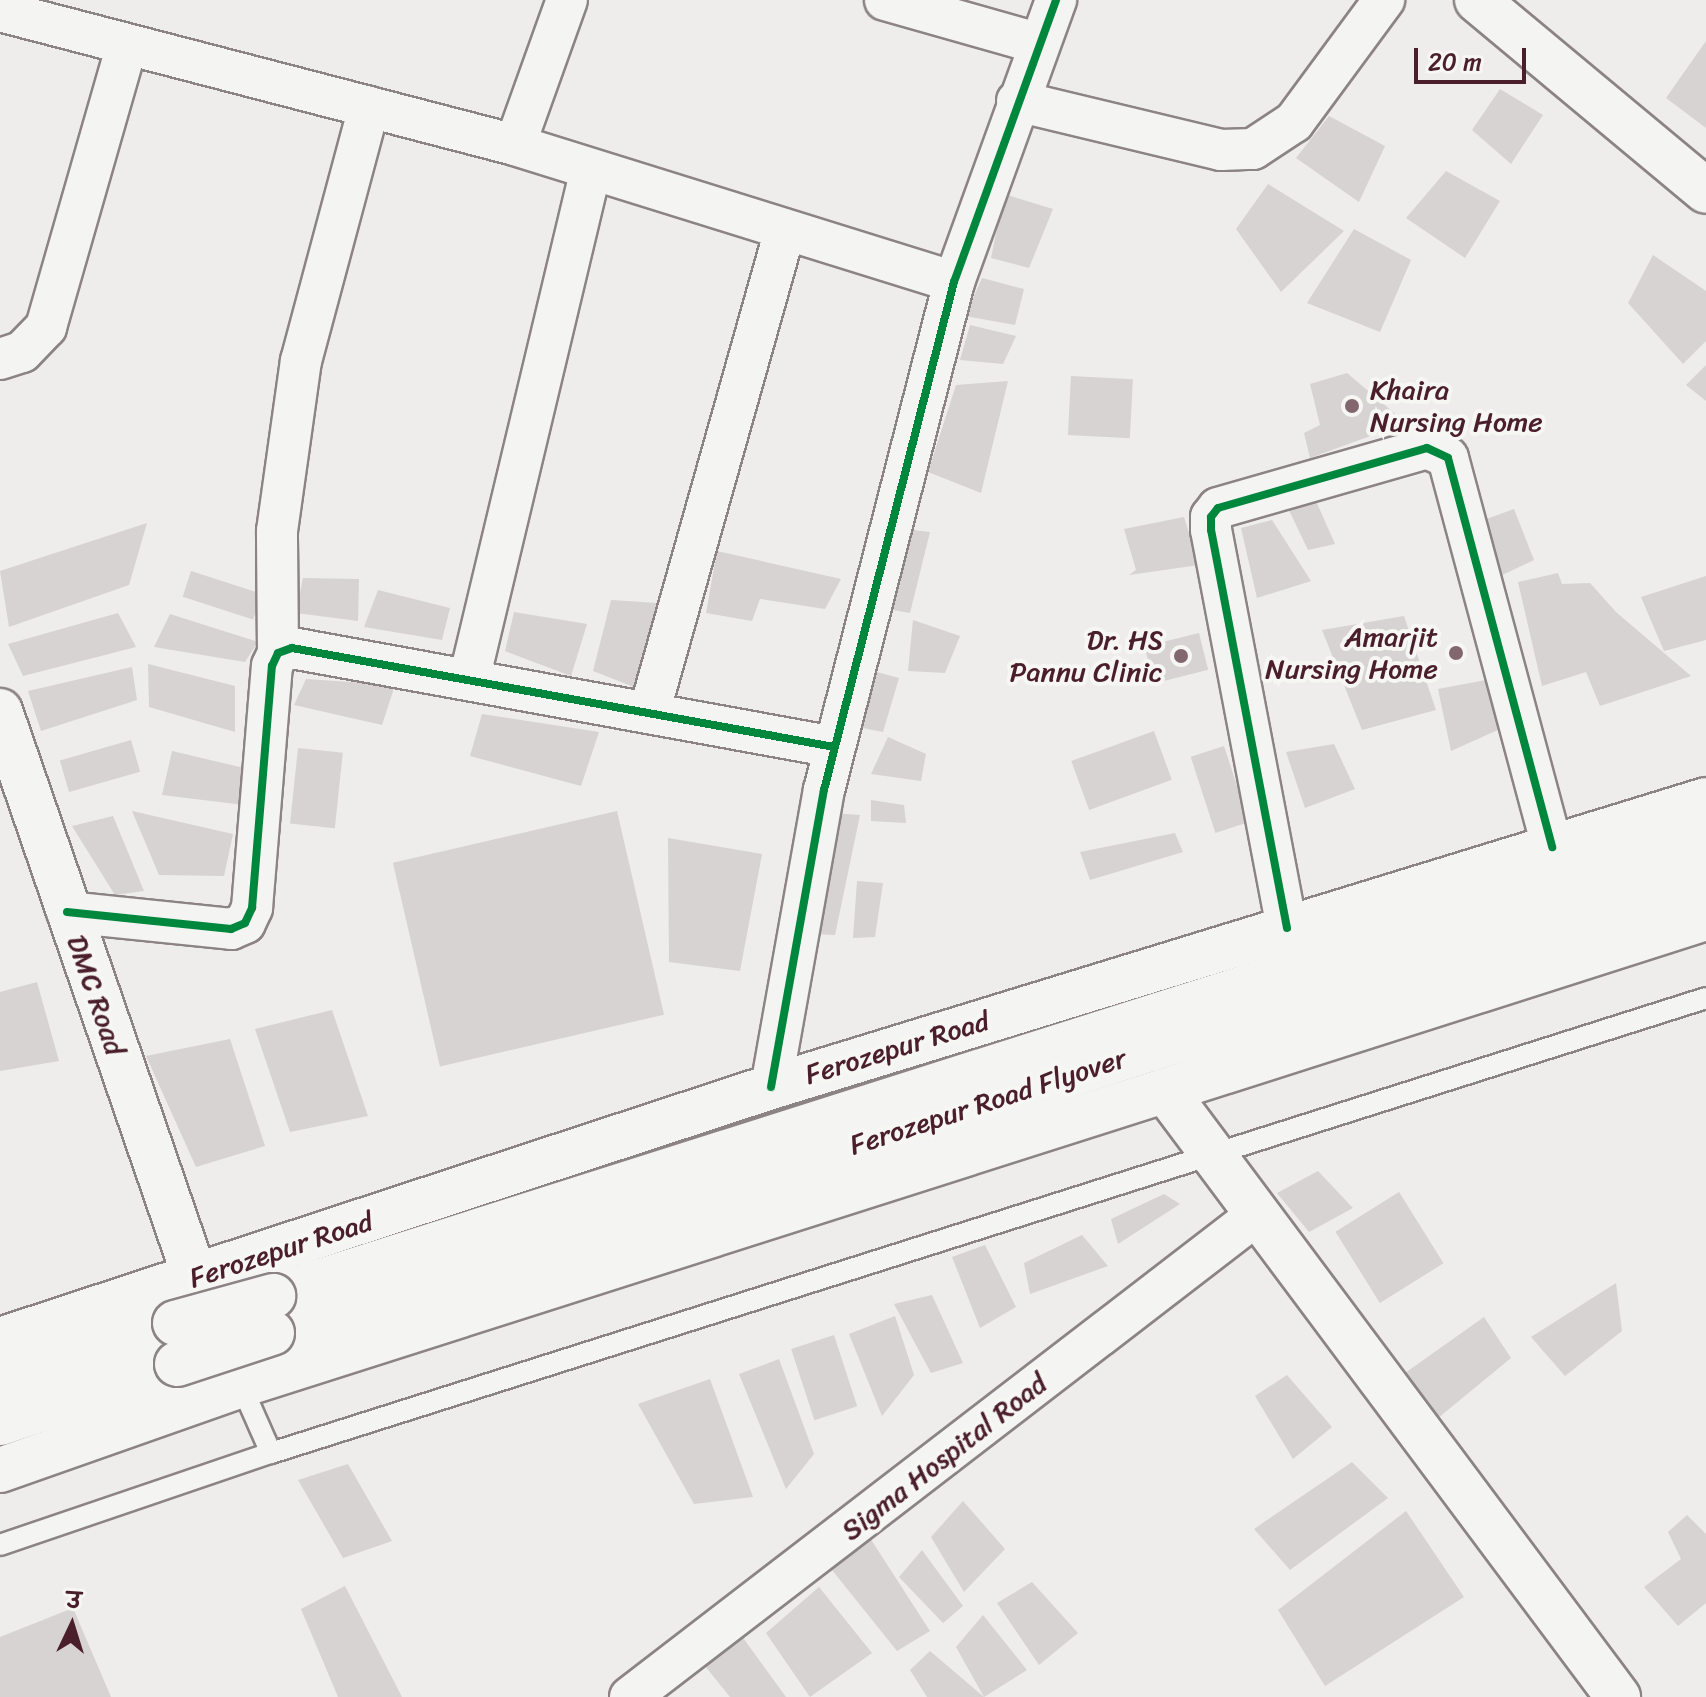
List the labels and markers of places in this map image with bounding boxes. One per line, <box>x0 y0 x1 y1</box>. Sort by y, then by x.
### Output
place label: Khaira Nursing Home <box>1370 373 1543 439</box>
marker: Khaira Nursing Home <box>1341 395 1363 417</box>
place label: Amarjit Nursing Home <box>1265 620 1438 686</box>
place label: Dr. HS Pannu Clinic <box>1010 623 1163 689</box>
marker: Amarjit Nursing Home <box>1445 642 1467 664</box>
marker: Dr. HS Pannu Clinic <box>1170 645 1192 667</box>

